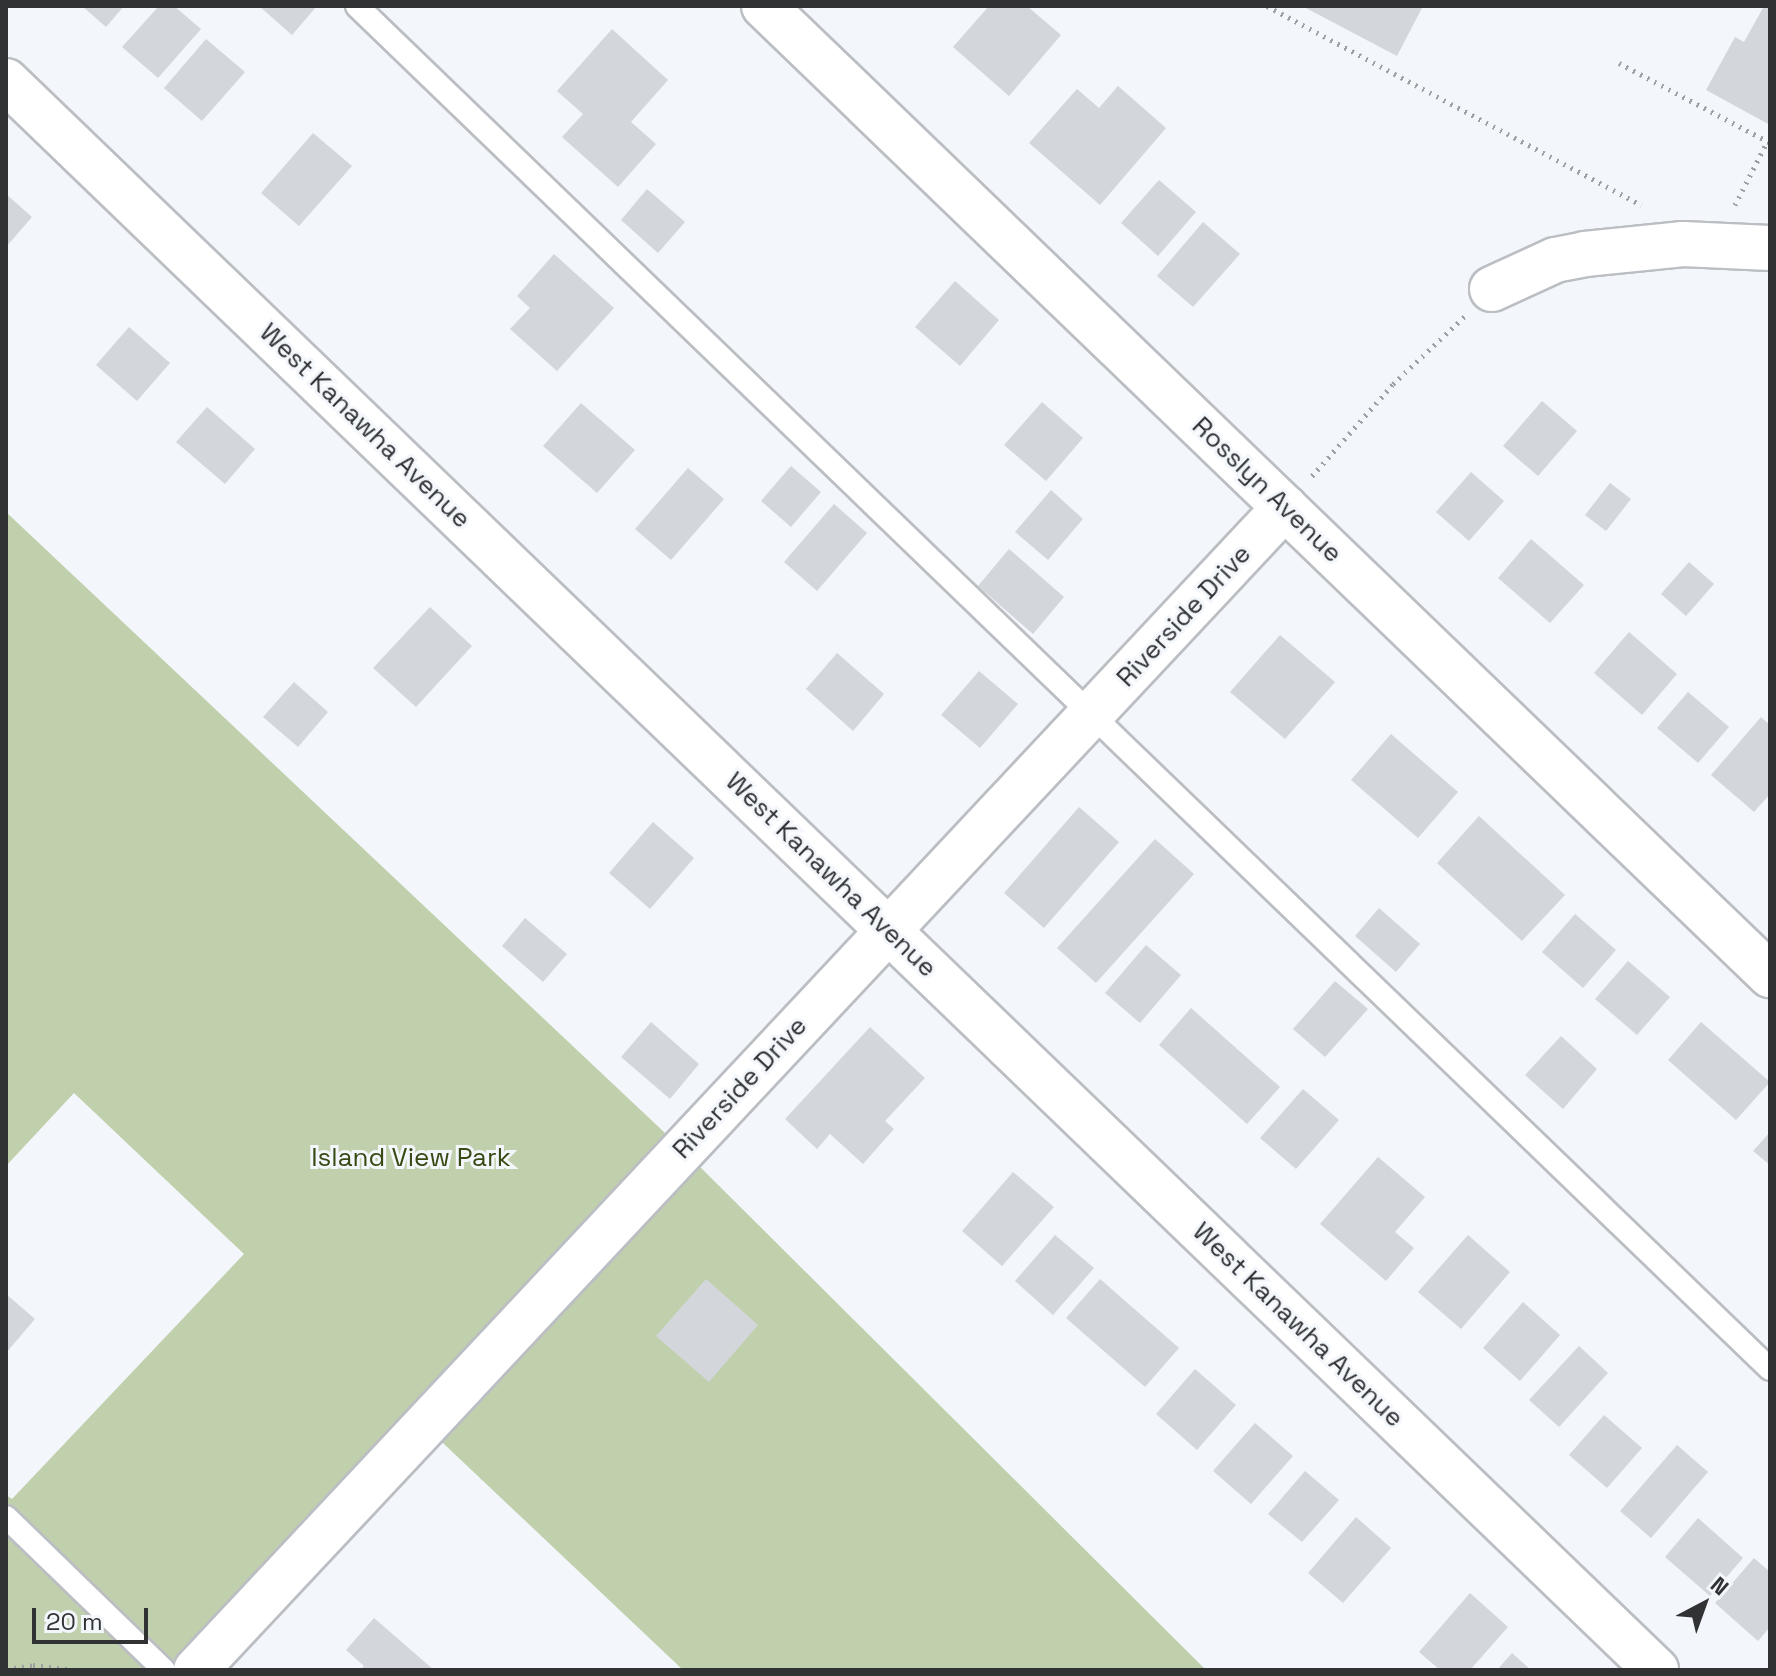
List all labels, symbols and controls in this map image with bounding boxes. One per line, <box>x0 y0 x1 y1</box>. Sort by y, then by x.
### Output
street label: West Kanawha Avenue <box>253 317 477 535</box>
street label: Rosslyn Avenue <box>1185 410 1349 570</box>
street label: Riverside Drive <box>1110 539 1258 693</box>
street label: West Kanawha Avenue <box>719 766 943 984</box>
street label: Riverside Drive <box>666 1011 814 1165</box>
park label: Island View Park <box>311 1142 511 1174</box>
street label: West Kanawha Avenue <box>1186 1216 1410 1434</box>
north arrow <box>1664 1564 1744 1644</box>
text: N <box>1705 1570 1734 1601</box>
scale bar <box>36 1592 152 1642</box>
text: 20 m <box>46 1606 103 1637</box>

